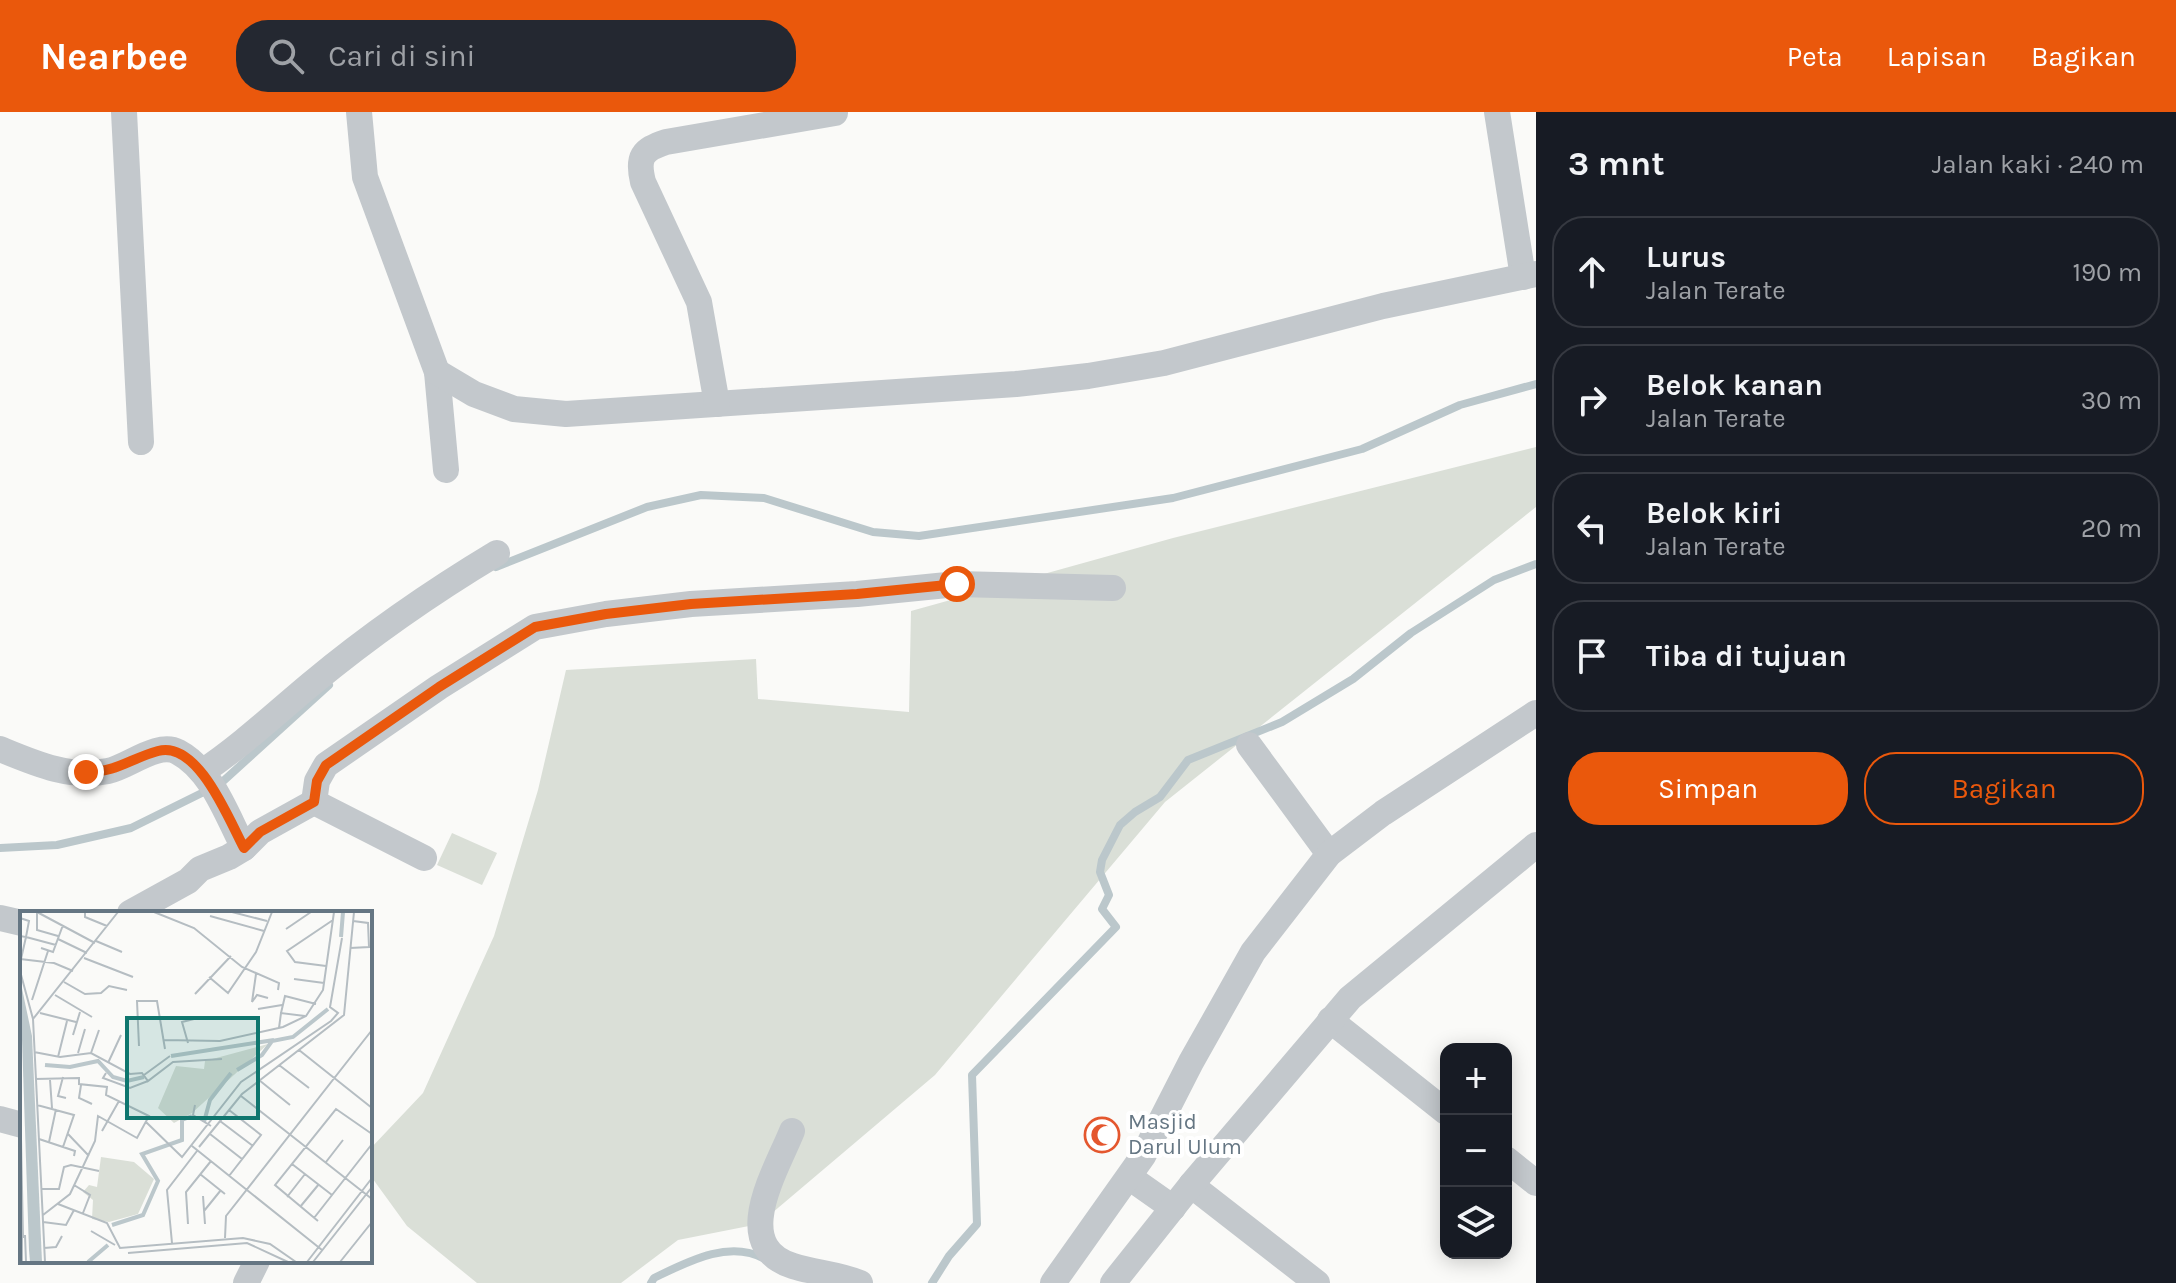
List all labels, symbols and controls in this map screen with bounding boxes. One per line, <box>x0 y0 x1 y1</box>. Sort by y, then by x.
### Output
search box <box>236 20 796 92</box>
text: Nearbee <box>40 34 188 79</box>
icon: search <box>264 34 308 78</box>
text: Cari di sini <box>328 38 476 74</box>
text: Peta <box>1787 40 1843 73</box>
text: Lapisan <box>1887 40 1987 73</box>
text: Bagikan <box>2031 40 2136 73</box>
text: 3 mnt <box>1568 144 1665 184</box>
text: Jalan kaki · 240 m <box>1932 149 2144 180</box>
text: Lurus <box>1646 239 1726 275</box>
icon: ahead <box>1570 250 1614 294</box>
text: 190 m <box>2072 257 2142 288</box>
text: Jalan Terate <box>1646 275 1786 306</box>
text: Belok kanan <box>1646 367 1823 403</box>
icon: right <box>1570 378 1614 422</box>
text: 30 m <box>2081 385 2142 416</box>
text: Jalan Terate <box>1646 403 1786 434</box>
text: Belok kiri <box>1646 495 1782 531</box>
icon: left <box>1570 506 1614 550</box>
text: 20 m <box>2081 513 2142 544</box>
text: Jalan Terate <box>1646 531 1786 562</box>
route start <box>939 566 975 602</box>
icon: arrive <box>1570 634 1614 678</box>
text: Tiba di tujuan <box>1646 638 1847 674</box>
button: Simpan <box>1568 752 1848 825</box>
button: Bagikan <box>1864 752 2144 825</box>
route end <box>68 754 104 790</box>
inset map <box>20 911 372 1263</box>
map controls <box>1440 1043 1512 1259</box>
button: + <box>1440 1043 1512 1115</box>
place label: Masjid Darul Ulum <box>1128 1109 1242 1160</box>
button: − <box>1440 1115 1512 1187</box>
mosque icon: Masjid Darul Ulum <box>1083 1116 1121 1154</box>
button: layers <box>1440 1187 1512 1259</box>

